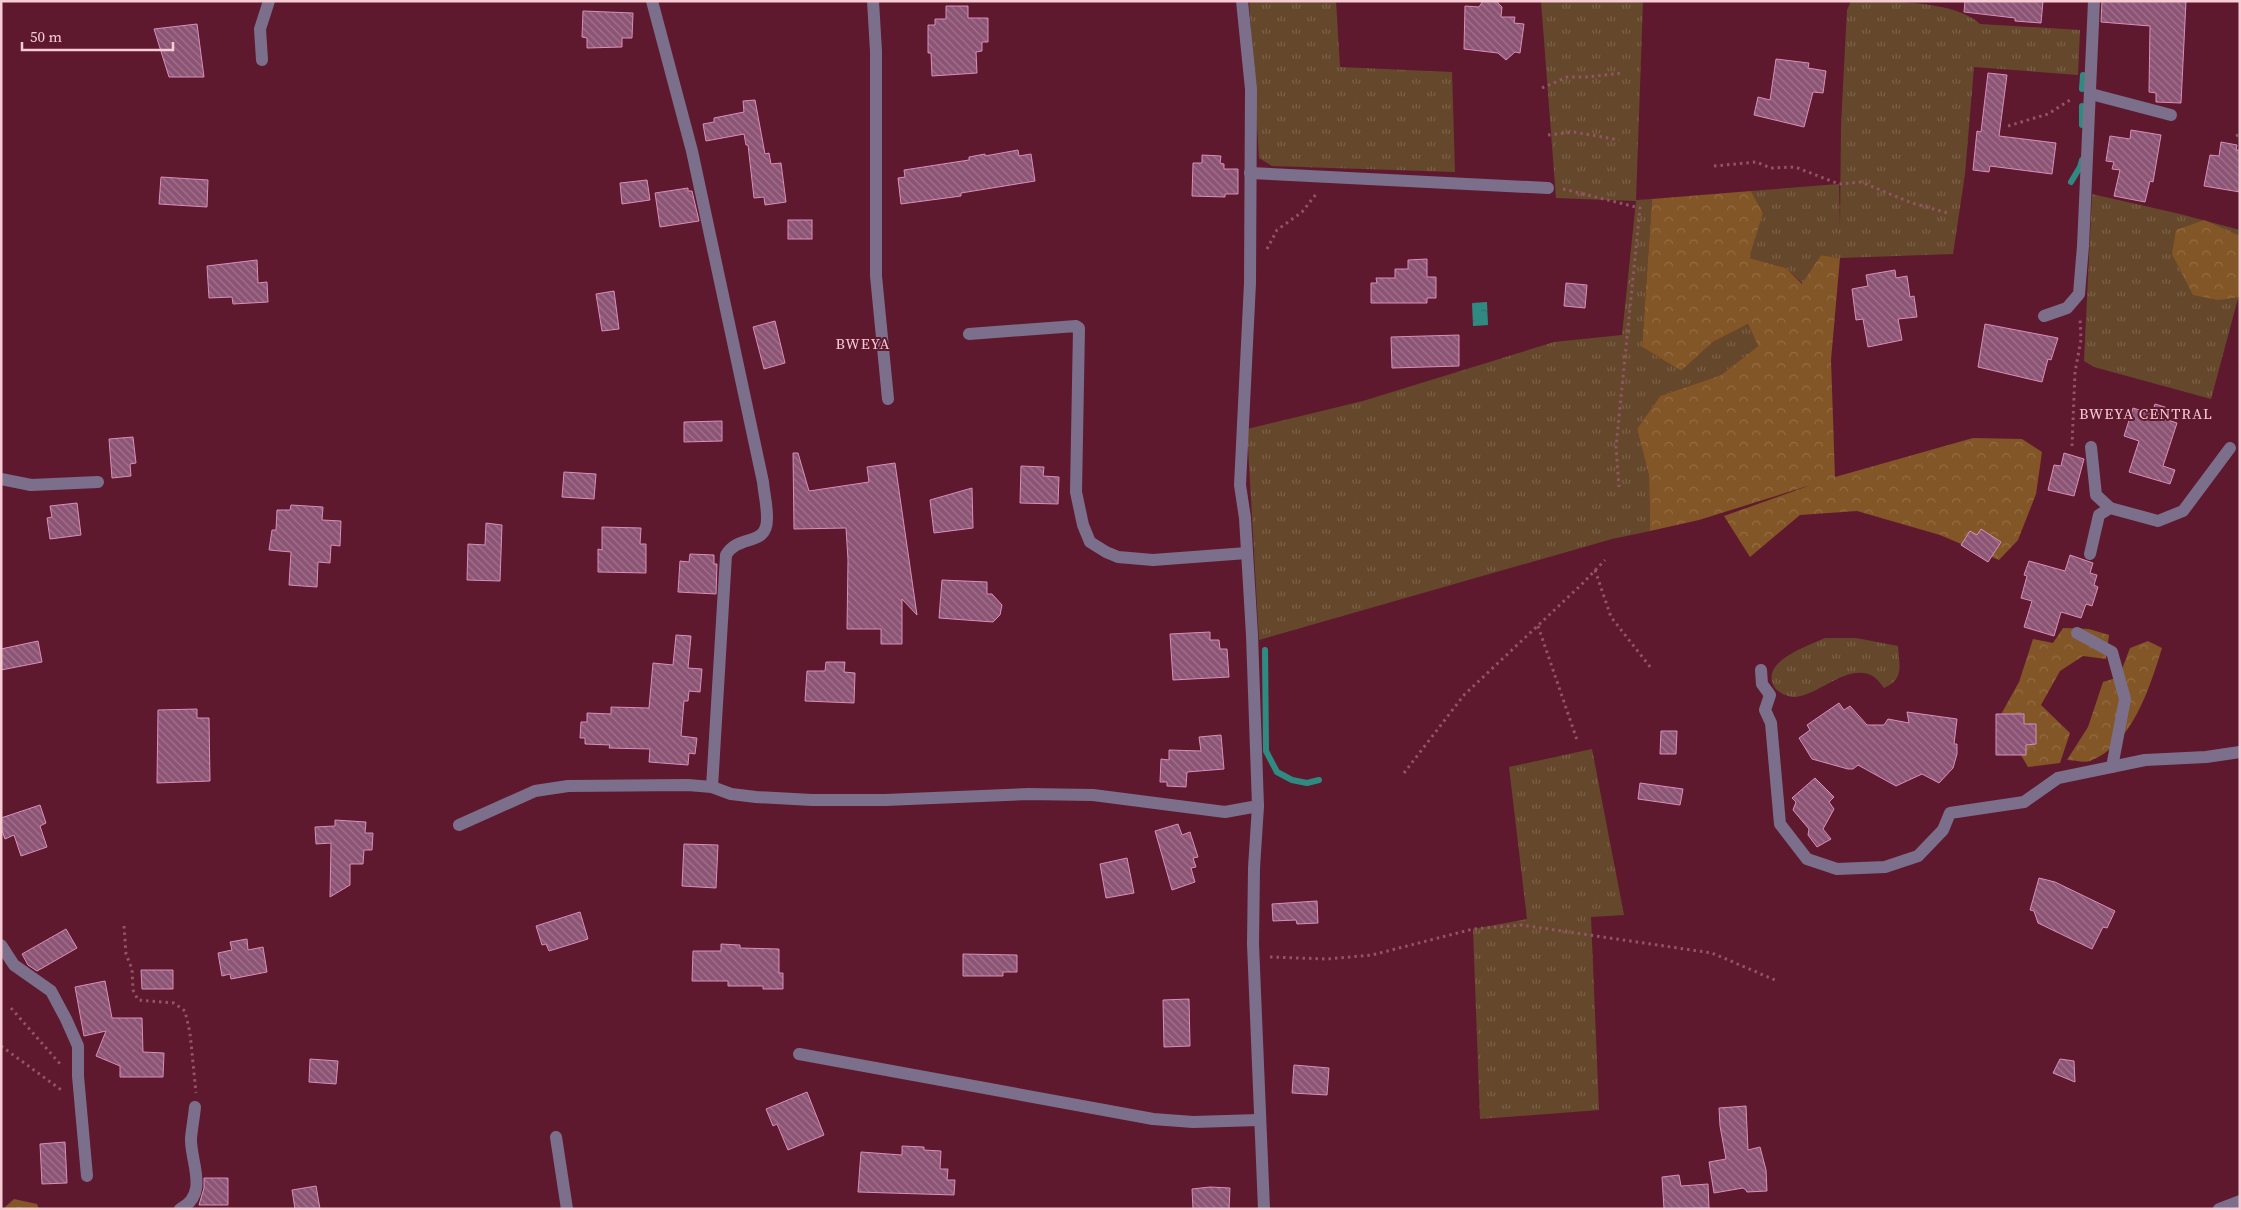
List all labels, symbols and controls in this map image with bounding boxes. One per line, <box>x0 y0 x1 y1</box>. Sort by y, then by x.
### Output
scale bar <box>22 20 174 52</box>
text: 50 m <box>30 26 62 47</box>
district label: BWEYA <box>835 333 891 354</box>
district label: BWEYA CENTRAL <box>2079 403 2213 424</box>

